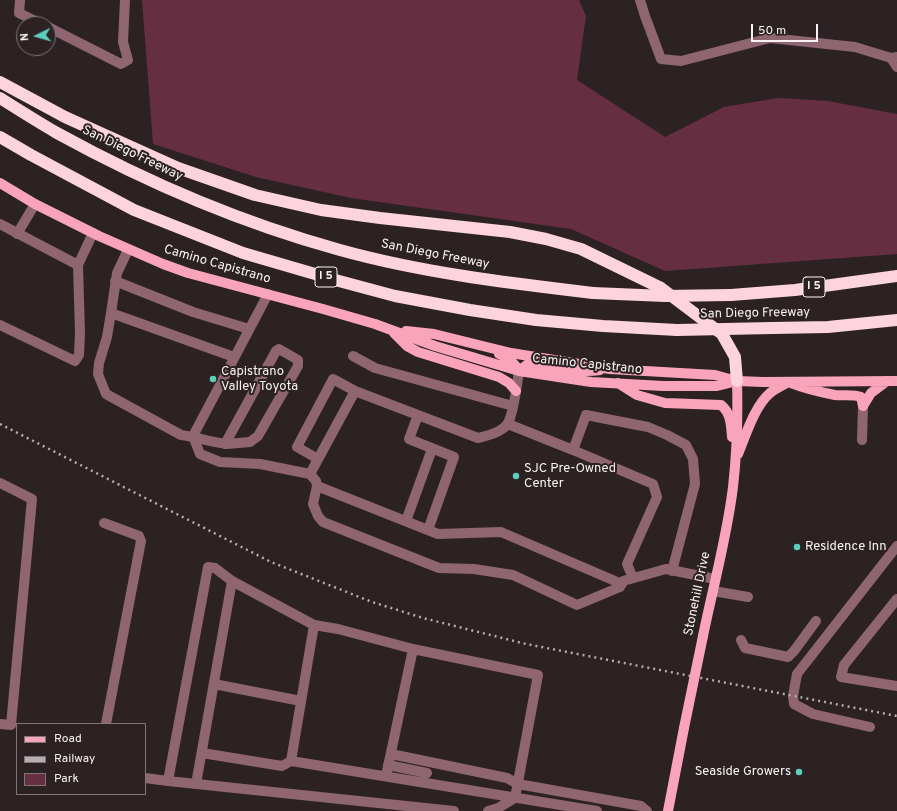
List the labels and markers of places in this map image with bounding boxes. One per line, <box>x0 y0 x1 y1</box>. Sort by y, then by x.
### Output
place label: Capistrano Valley Toyota <box>221 364 298 395</box>
marker: Capistrano Valley Toyota <box>208 374 218 384</box>
place label: SJC Pre-Owned Center <box>524 461 616 492</box>
marker: SJC Pre-Owned Center <box>511 471 521 481</box>
place label: Residence Inn <box>805 539 887 555</box>
marker: Residence Inn <box>792 542 802 552</box>
place label: Seaside Growers <box>695 764 791 780</box>
marker: Seaside Growers <box>794 767 804 777</box>

